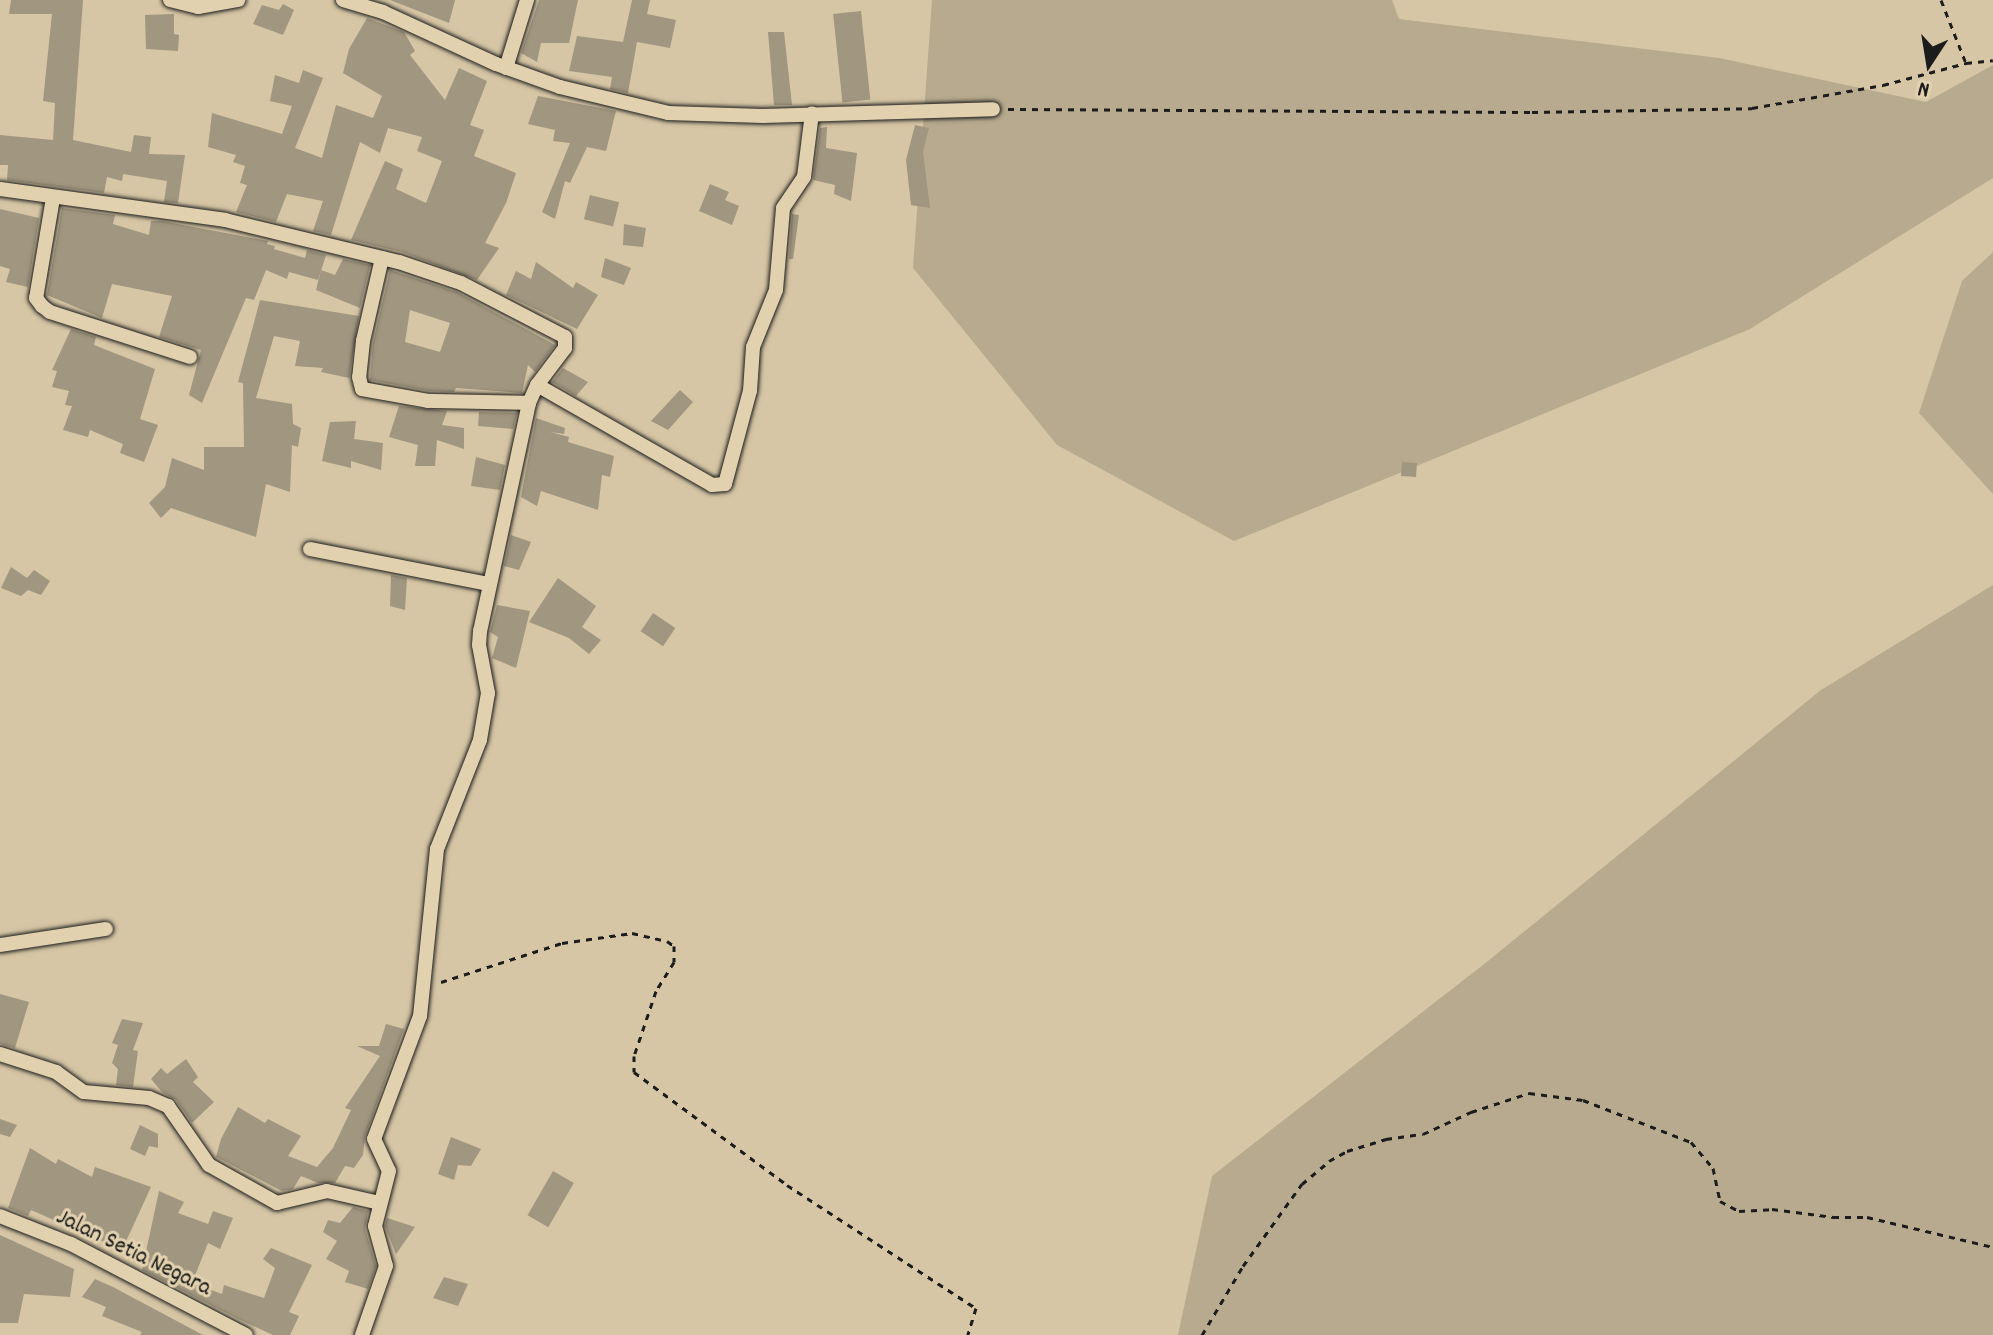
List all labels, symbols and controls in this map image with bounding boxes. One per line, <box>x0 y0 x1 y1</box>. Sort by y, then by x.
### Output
north arrow <box>1889 24 1969 104</box>
text: N <box>1915 72 1932 104</box>
street label: Jalan Setia Negara <box>51 1204 215 1304</box>

